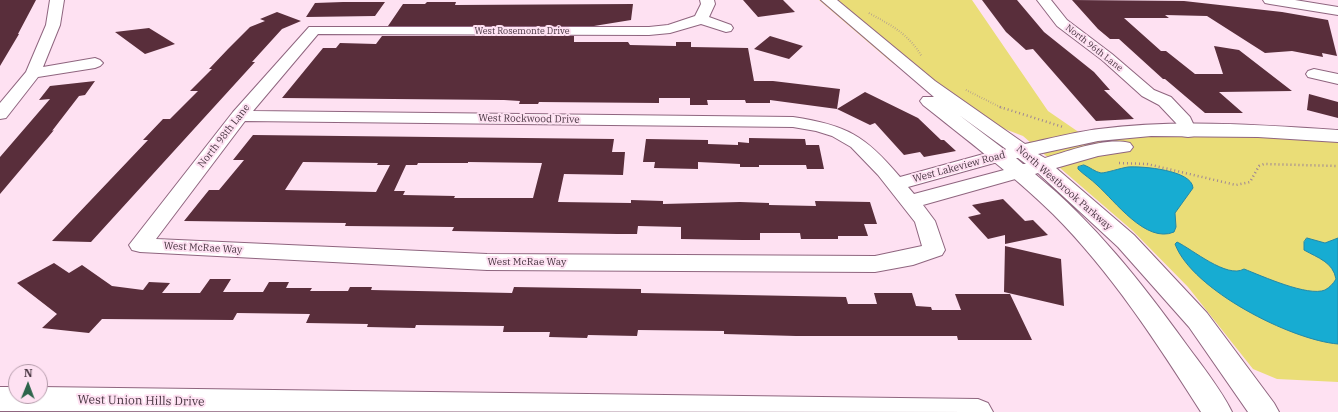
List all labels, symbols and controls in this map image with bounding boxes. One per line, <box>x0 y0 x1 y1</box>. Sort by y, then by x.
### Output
street label: North 96th Lane <box>1063 22 1125 74</box>
street label: West Rosemonte Drive <box>474 26 570 36</box>
street label: North 98th Lane <box>195 102 253 170</box>
street label: West Rockwood Drive <box>478 112 580 126</box>
street label: North Westbrook Parkway <box>1014 143 1114 233</box>
street label: West Lakeview Road <box>911 149 1007 185</box>
street label: West McRae Way <box>163 240 243 256</box>
street label: West McRae Way <box>488 256 566 268</box>
north arrow <box>8 364 48 404</box>
text: N <box>24 366 33 380</box>
street label: West Union Hills Drive <box>77 393 205 409</box>

